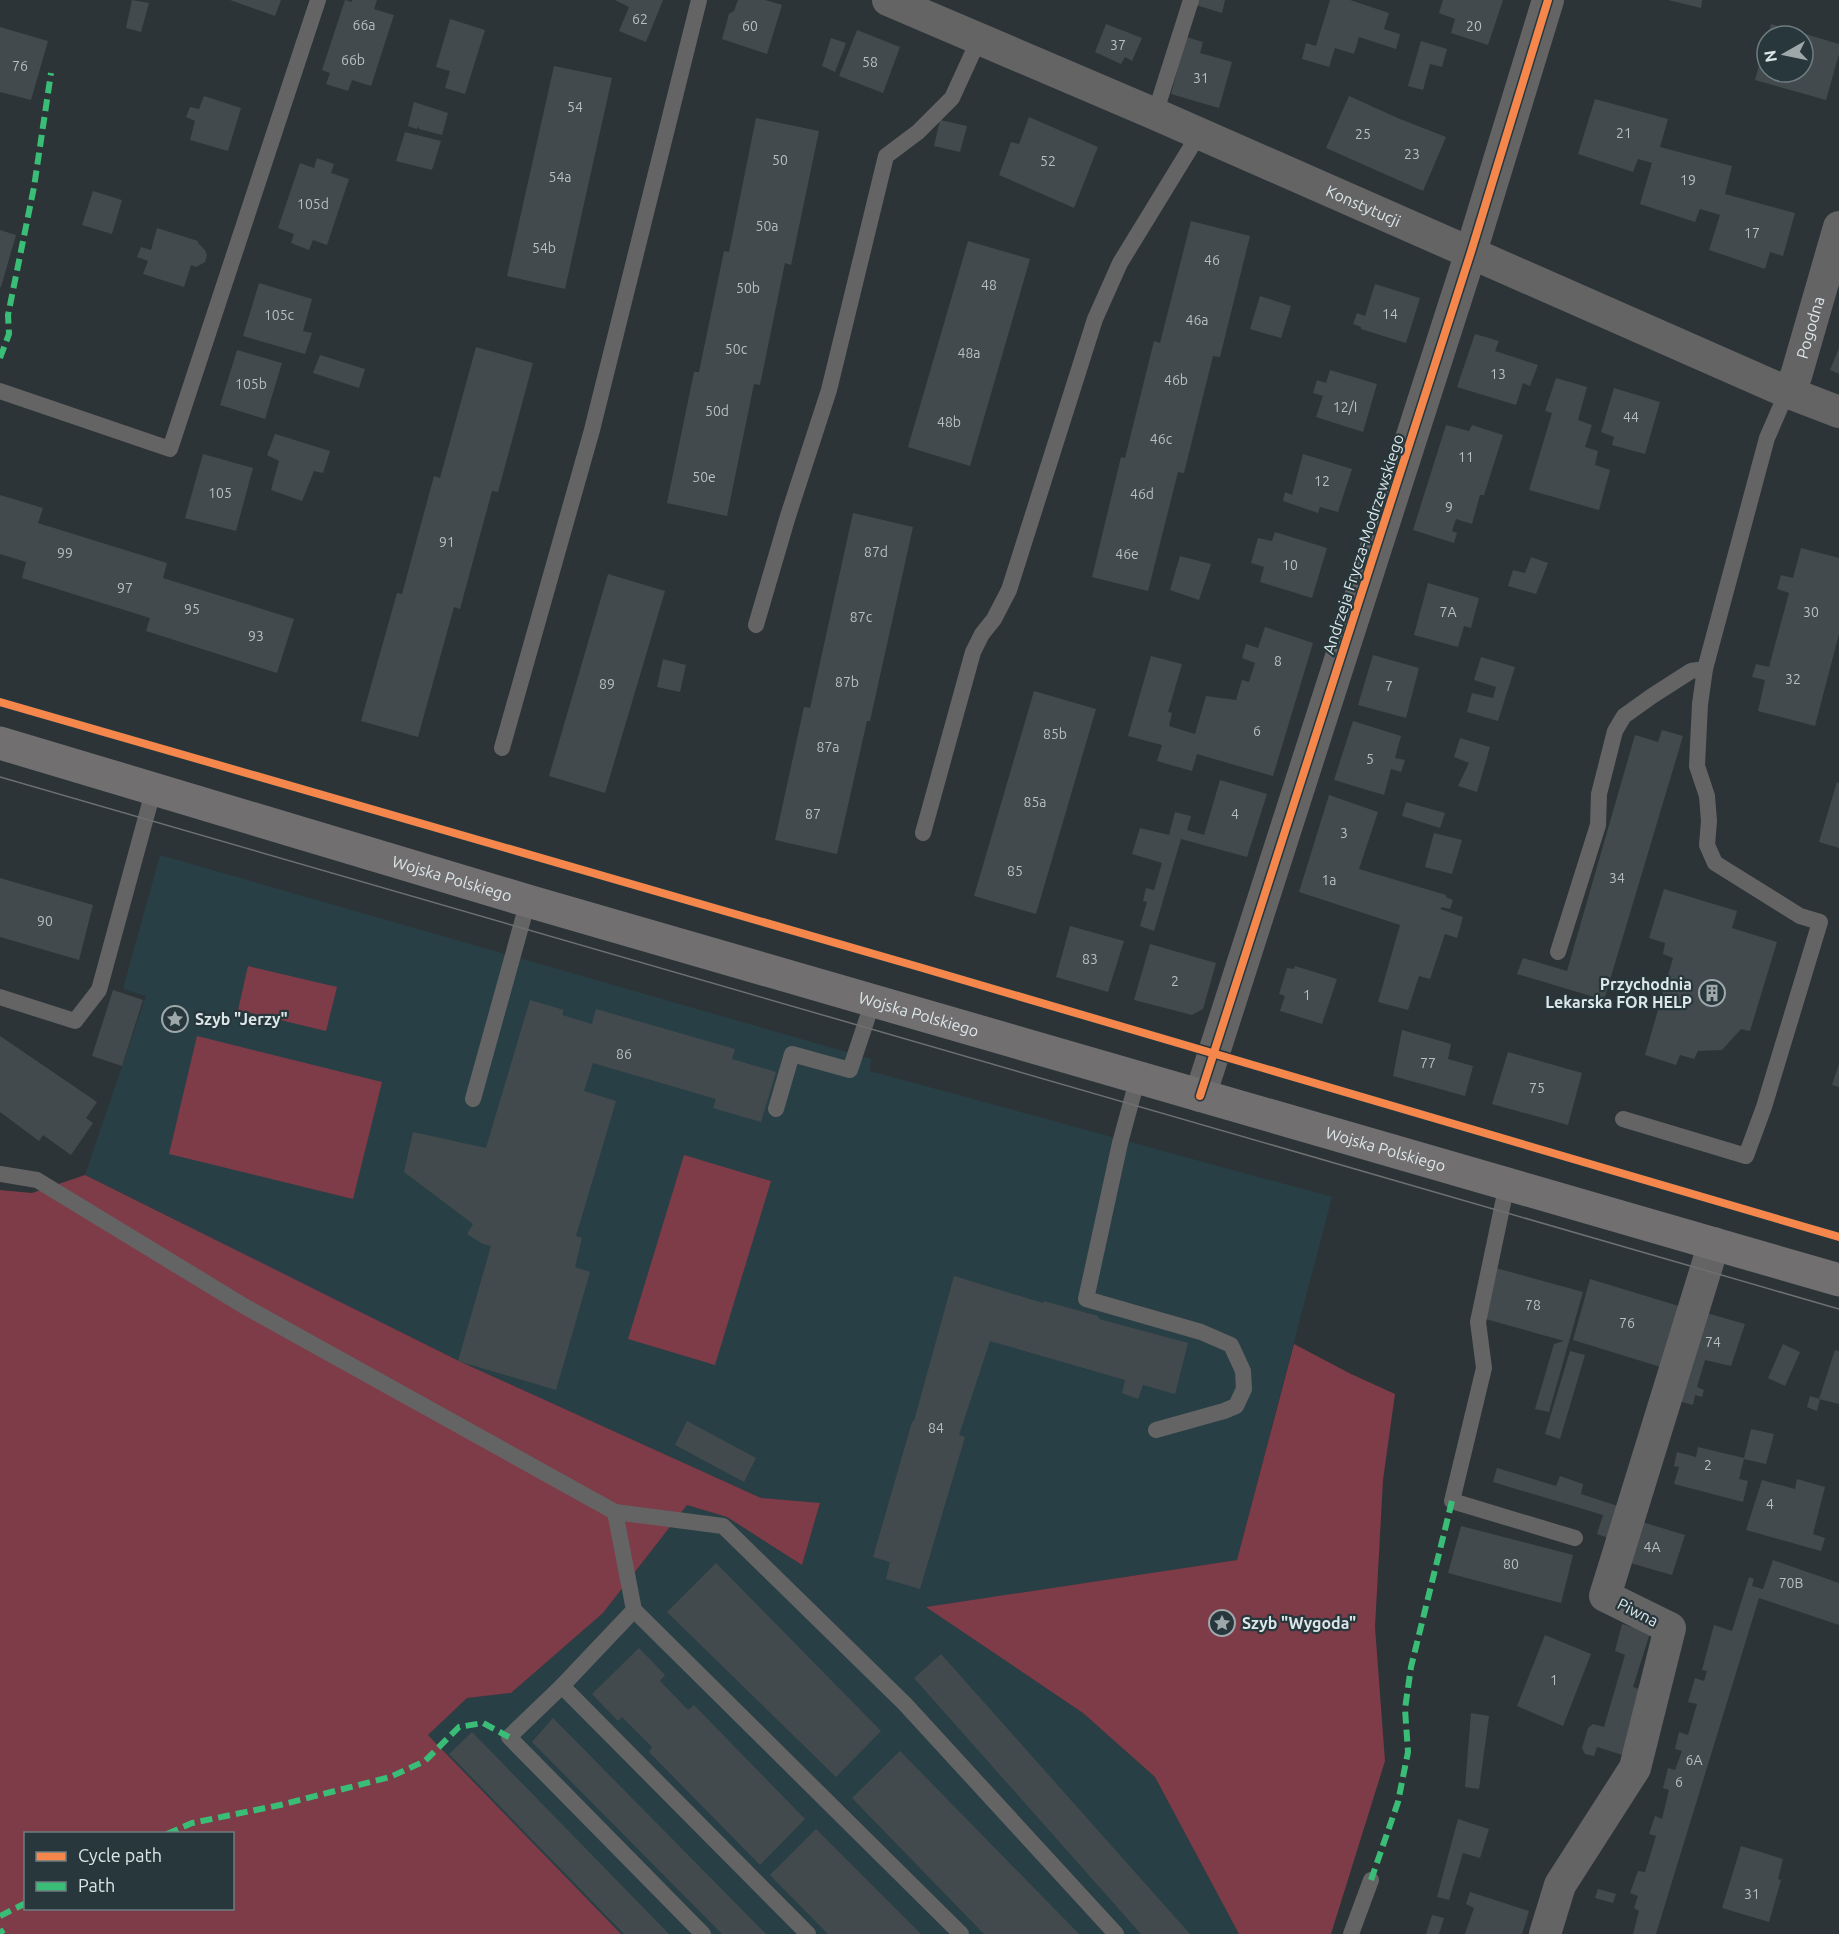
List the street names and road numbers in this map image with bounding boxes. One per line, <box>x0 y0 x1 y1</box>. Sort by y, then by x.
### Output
street label: Konstytucji <box>1323 181 1404 230</box>
street label: Pogodna <box>1793 294 1828 361</box>
street label: Andrzeja Frycza-Modrzewskiego <box>1319 432 1407 656</box>
street label: Wojska Polskiego <box>390 852 514 905</box>
street label: Wojska Polskiego <box>857 988 981 1040</box>
street label: Wojska Polskiego <box>1324 1123 1448 1175</box>
street label: Piwna <box>1615 1594 1661 1630</box>

